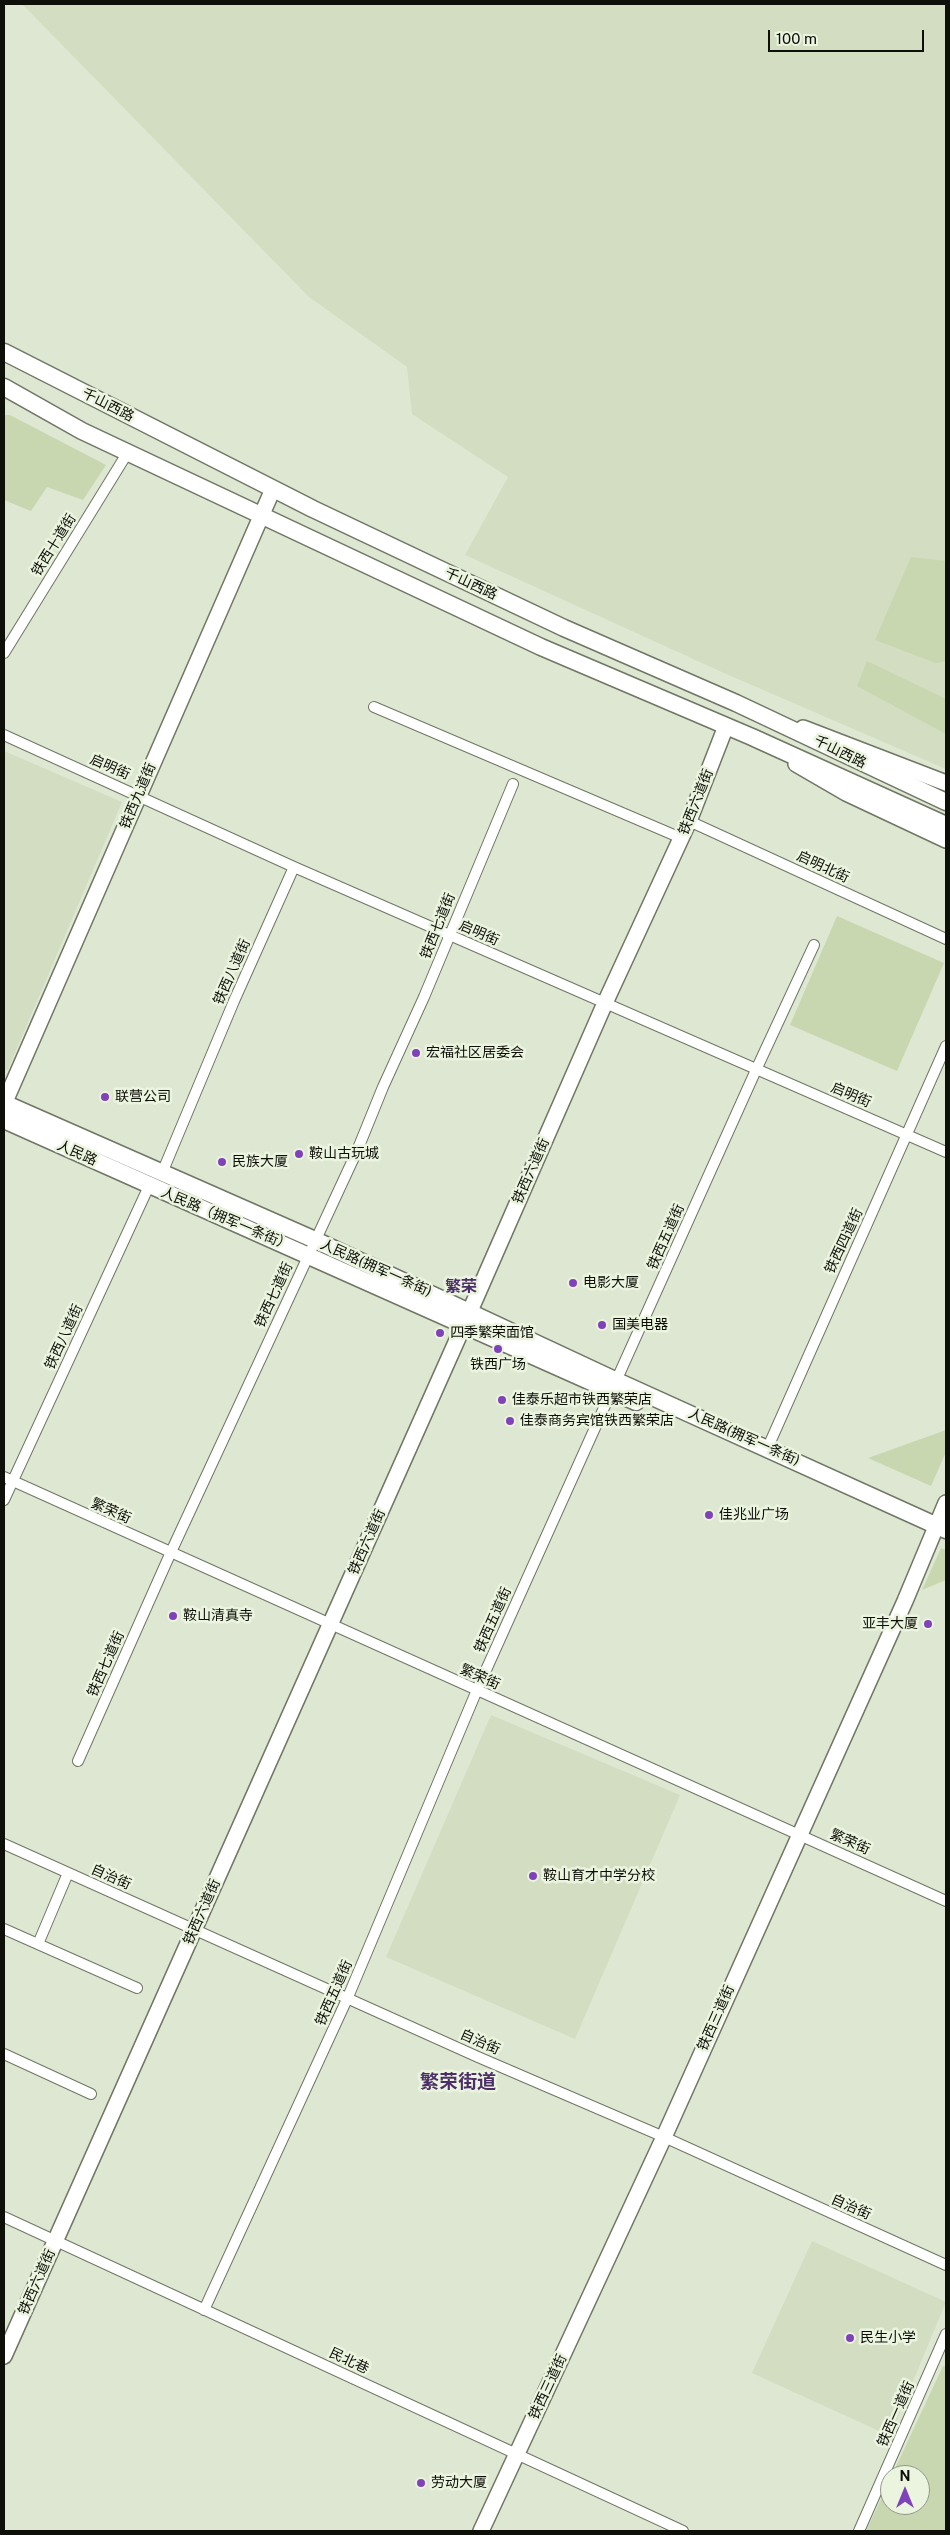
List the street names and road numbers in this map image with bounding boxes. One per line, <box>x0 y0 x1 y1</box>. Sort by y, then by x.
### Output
street label: 千山西路 <box>79 385 137 425</box>
street label: 铁西十道街 <box>28 511 80 579</box>
street label: 千山西路 <box>442 565 500 603</box>
street label: 千山西路 <box>811 732 869 772</box>
street label: 启明街 <box>87 751 133 783</box>
street label: 铁西九道街 <box>117 761 159 831</box>
street label: 铁西六道街 <box>675 766 717 838</box>
street label: 启明北街 <box>794 848 852 886</box>
street label: 铁西七道街 <box>417 890 459 962</box>
street label: 启明街 <box>456 917 502 949</box>
street label: 铁西八道街 <box>210 937 254 1007</box>
street label: 启明街 <box>828 1079 874 1111</box>
street label: 铁西六道街 <box>509 1136 553 1206</box>
street label: 人民路 <box>54 1137 100 1169</box>
street label: 人民路（拥军一条街） <box>158 1184 294 1254</box>
street label: 铁西五道街 <box>644 1202 688 1272</box>
street label: 铁西四道街 <box>822 1206 866 1276</box>
street label: 人民路(拥军一条街) <box>318 1236 434 1300</box>
street label: 铁西七道街 <box>252 1260 296 1330</box>
street label: 铁西八道街 <box>42 1302 86 1372</box>
street label: 人民路(拥军一条街) <box>686 1405 802 1469</box>
street label: 繁荣街 <box>88 1495 134 1527</box>
street label: 铁西六道街 <box>345 1507 389 1577</box>
street label: 铁西五道街 <box>471 1585 515 1655</box>
street label: 铁西七道街 <box>84 1629 128 1699</box>
street label: 繁荣街 <box>457 1661 503 1693</box>
street label: 繁荣街 <box>827 1826 873 1858</box>
street label: 自治街 <box>88 1861 134 1893</box>
street label: 铁西六道街 <box>180 1877 224 1947</box>
street label: 铁西五道街 <box>312 1958 356 2028</box>
street label: 铁西三道街 <box>694 1983 738 2053</box>
street label: 自治街 <box>457 2026 503 2058</box>
street label: 自治街 <box>828 2191 874 2223</box>
street label: 铁西六道街 <box>15 2247 59 2317</box>
street label: 民北巷 <box>326 2345 372 2377</box>
street label: 铁西三道街 <box>526 2352 570 2422</box>
street label: 铁西一道街 <box>874 2379 918 2449</box>

